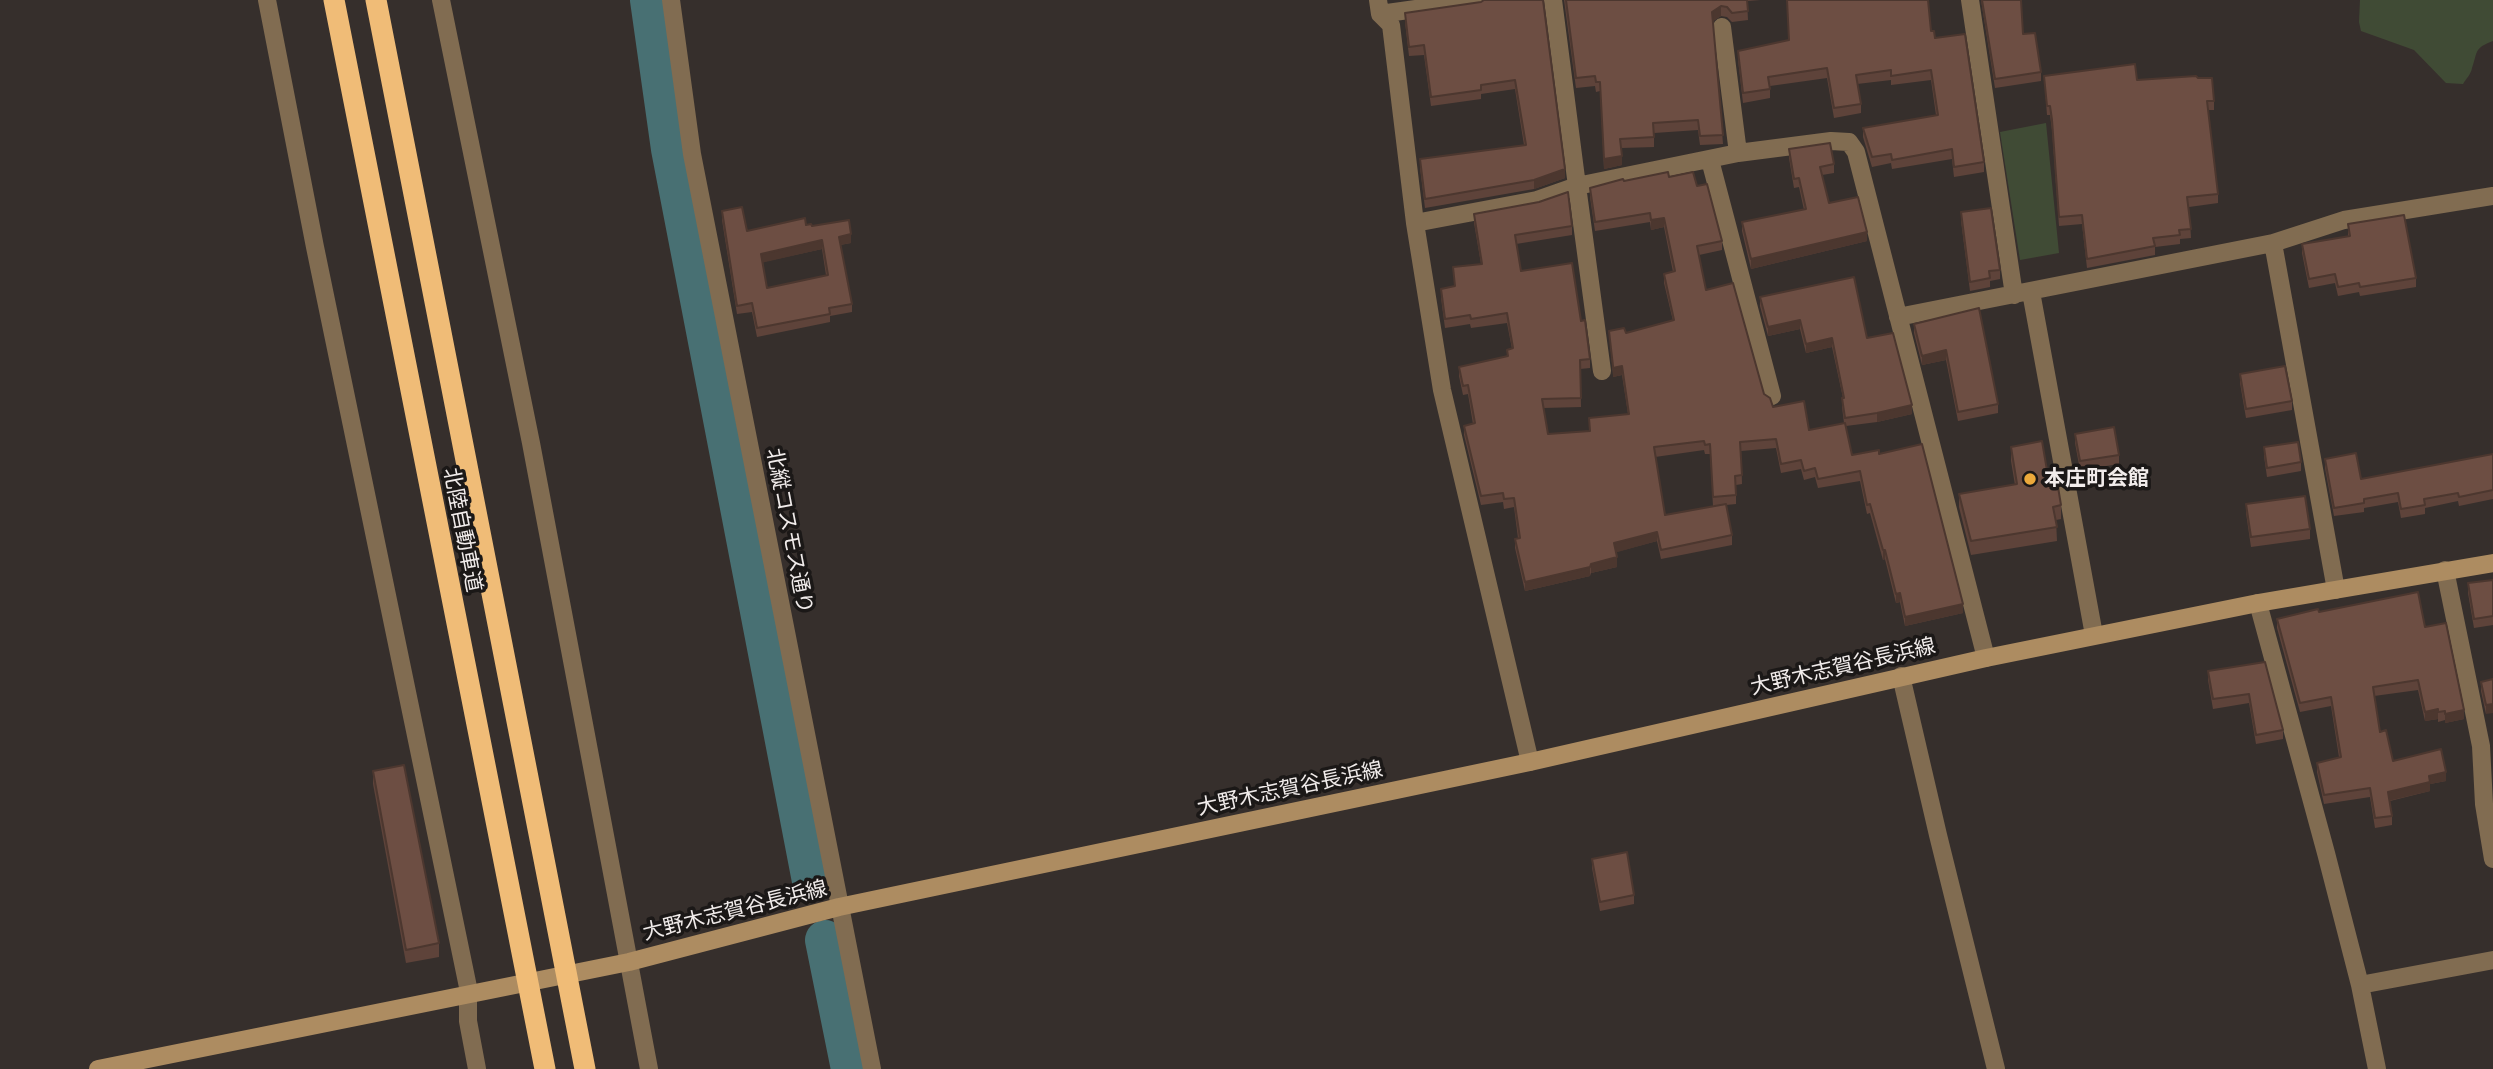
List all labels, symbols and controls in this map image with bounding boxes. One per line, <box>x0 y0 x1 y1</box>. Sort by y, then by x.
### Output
street label: 北縦コスモス通り <box>761 446 817 616</box>
street label: 北陸自動車道 <box>438 466 486 594</box>
place label: 本庄町会館 <box>2044 466 2149 492</box>
marker: 本庄町会館 <box>2022 471 2038 487</box>
street label: 大野木志賀谷長浜線 <box>1748 633 1938 701</box>
street label: 大野木志賀谷長浜線 <box>1195 757 1385 821</box>
street label: 大野木志賀谷長浜線 <box>640 876 830 946</box>

